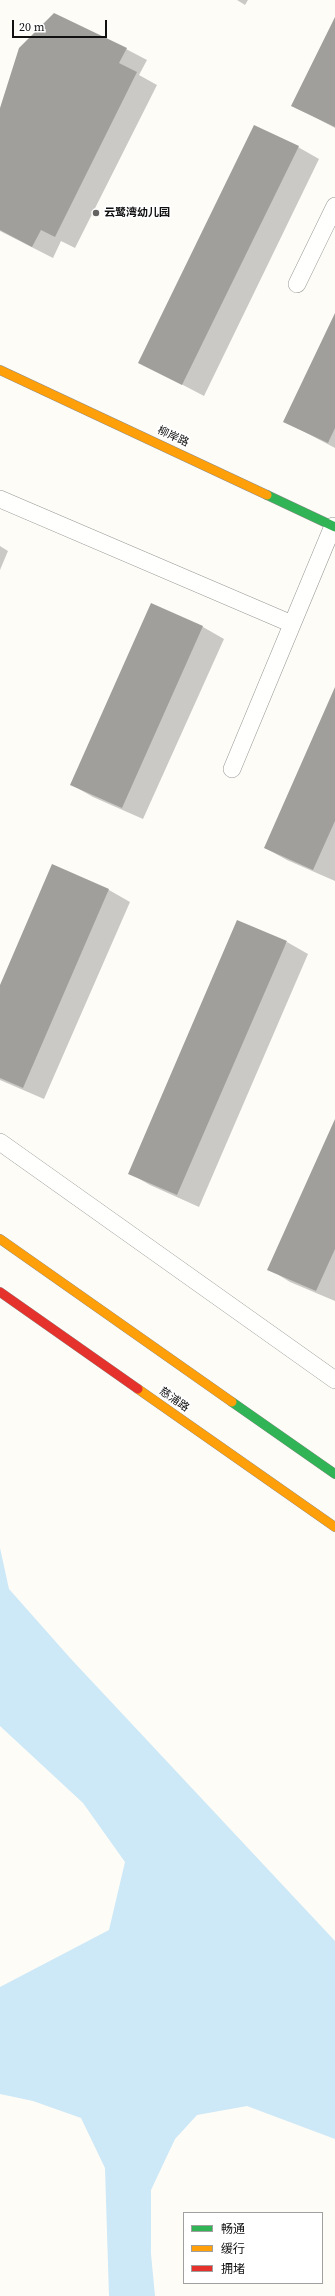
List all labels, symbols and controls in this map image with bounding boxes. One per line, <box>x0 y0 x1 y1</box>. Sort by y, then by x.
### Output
scale bar <box>14 12 109 38</box>
text: 20 m <box>19 19 45 35</box>
place label: 云鹭湾幼儿园 <box>104 206 170 220</box>
marker: 云鹭湾幼儿园 <box>91 208 101 218</box>
street label: 柳岸路 <box>155 424 191 450</box>
street label: 慈浦路 <box>157 1385 191 1415</box>
legend <box>183 2212 323 2284</box>
text: 畅通 <box>221 2221 245 2237</box>
text: 缓行 <box>221 2241 245 2257</box>
text: 拥堵 <box>221 2261 245 2277</box>

